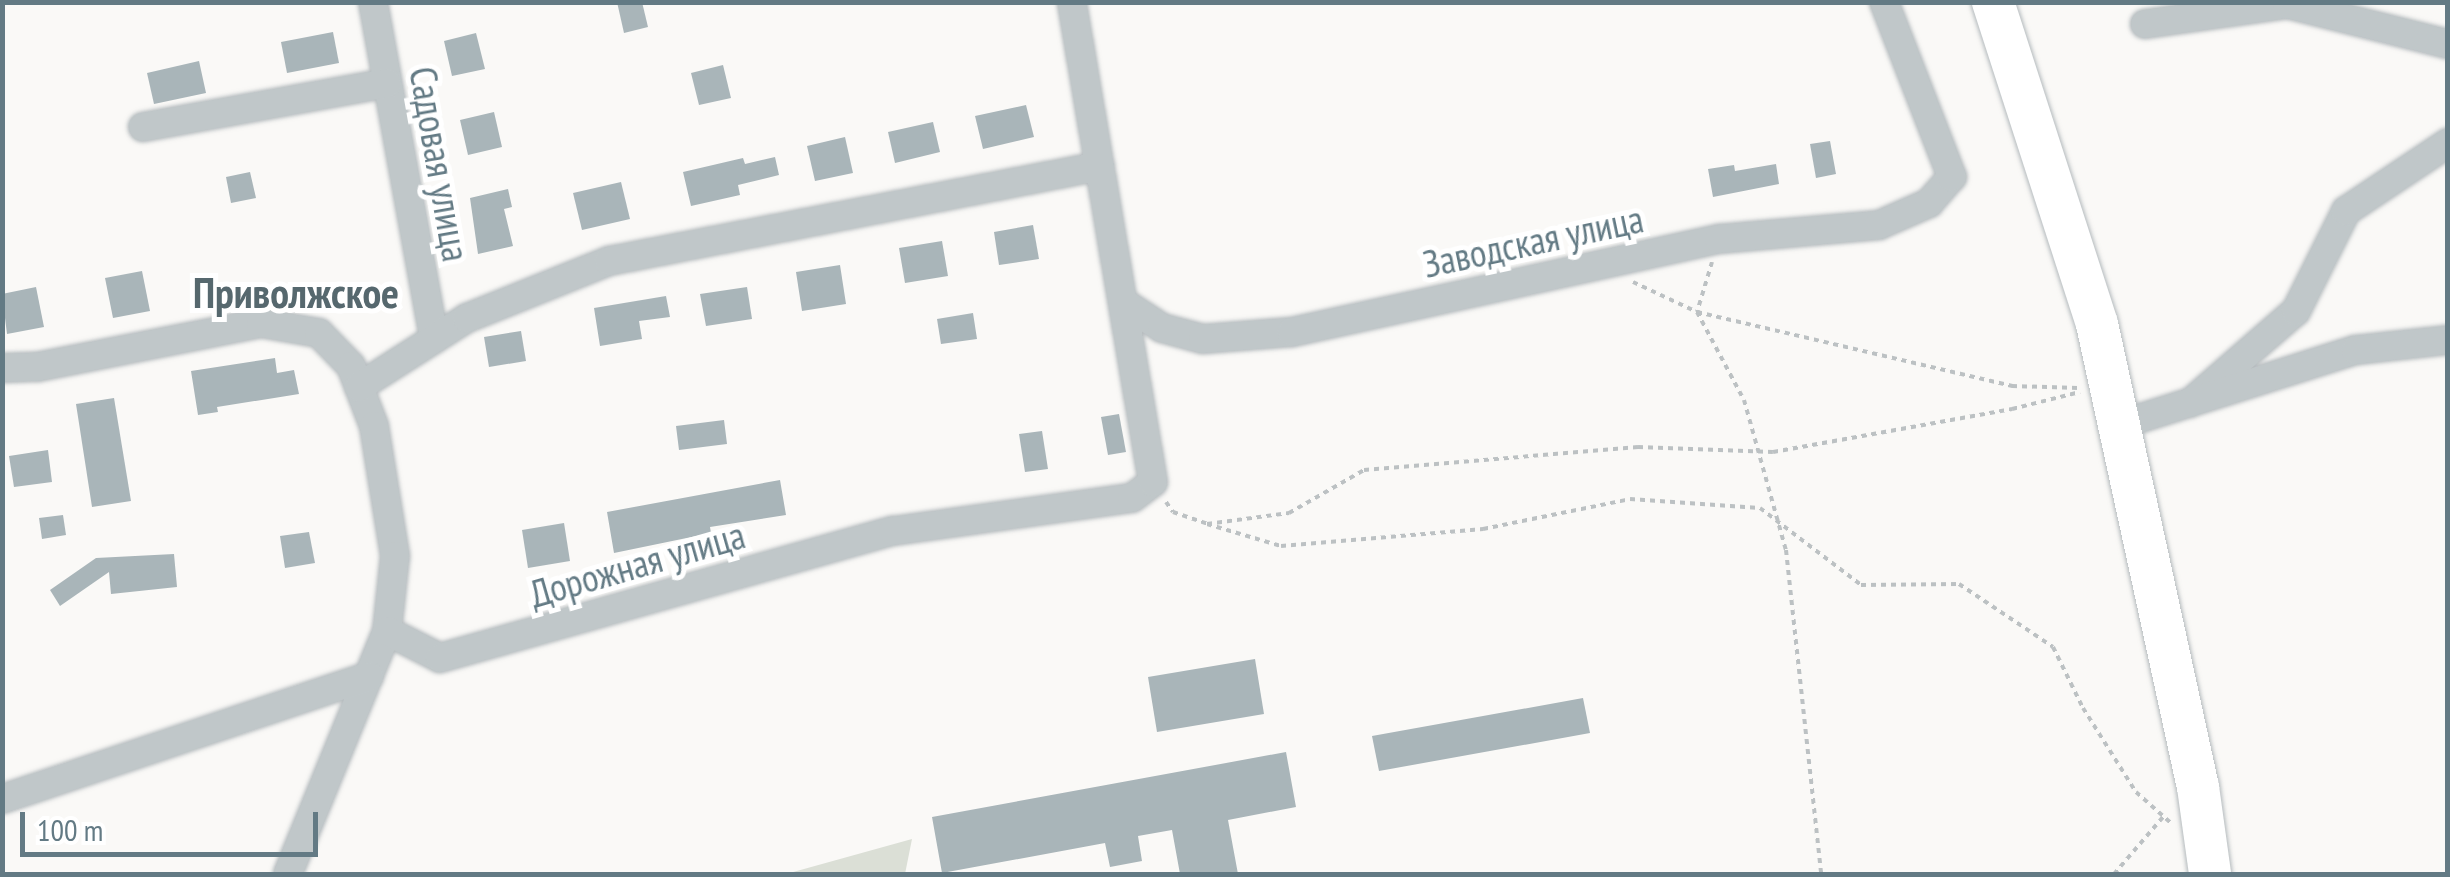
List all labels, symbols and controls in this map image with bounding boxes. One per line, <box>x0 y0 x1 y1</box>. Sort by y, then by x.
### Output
street label: Садовая улица <box>400 63 480 265</box>
street label: Заводская улица <box>1419 195 1647 287</box>
district label: Приволжское <box>193 268 399 318</box>
street label: Дорожная улица <box>524 511 750 617</box>
scale bar <box>25 792 322 854</box>
text: 100 m <box>37 810 103 849</box>

